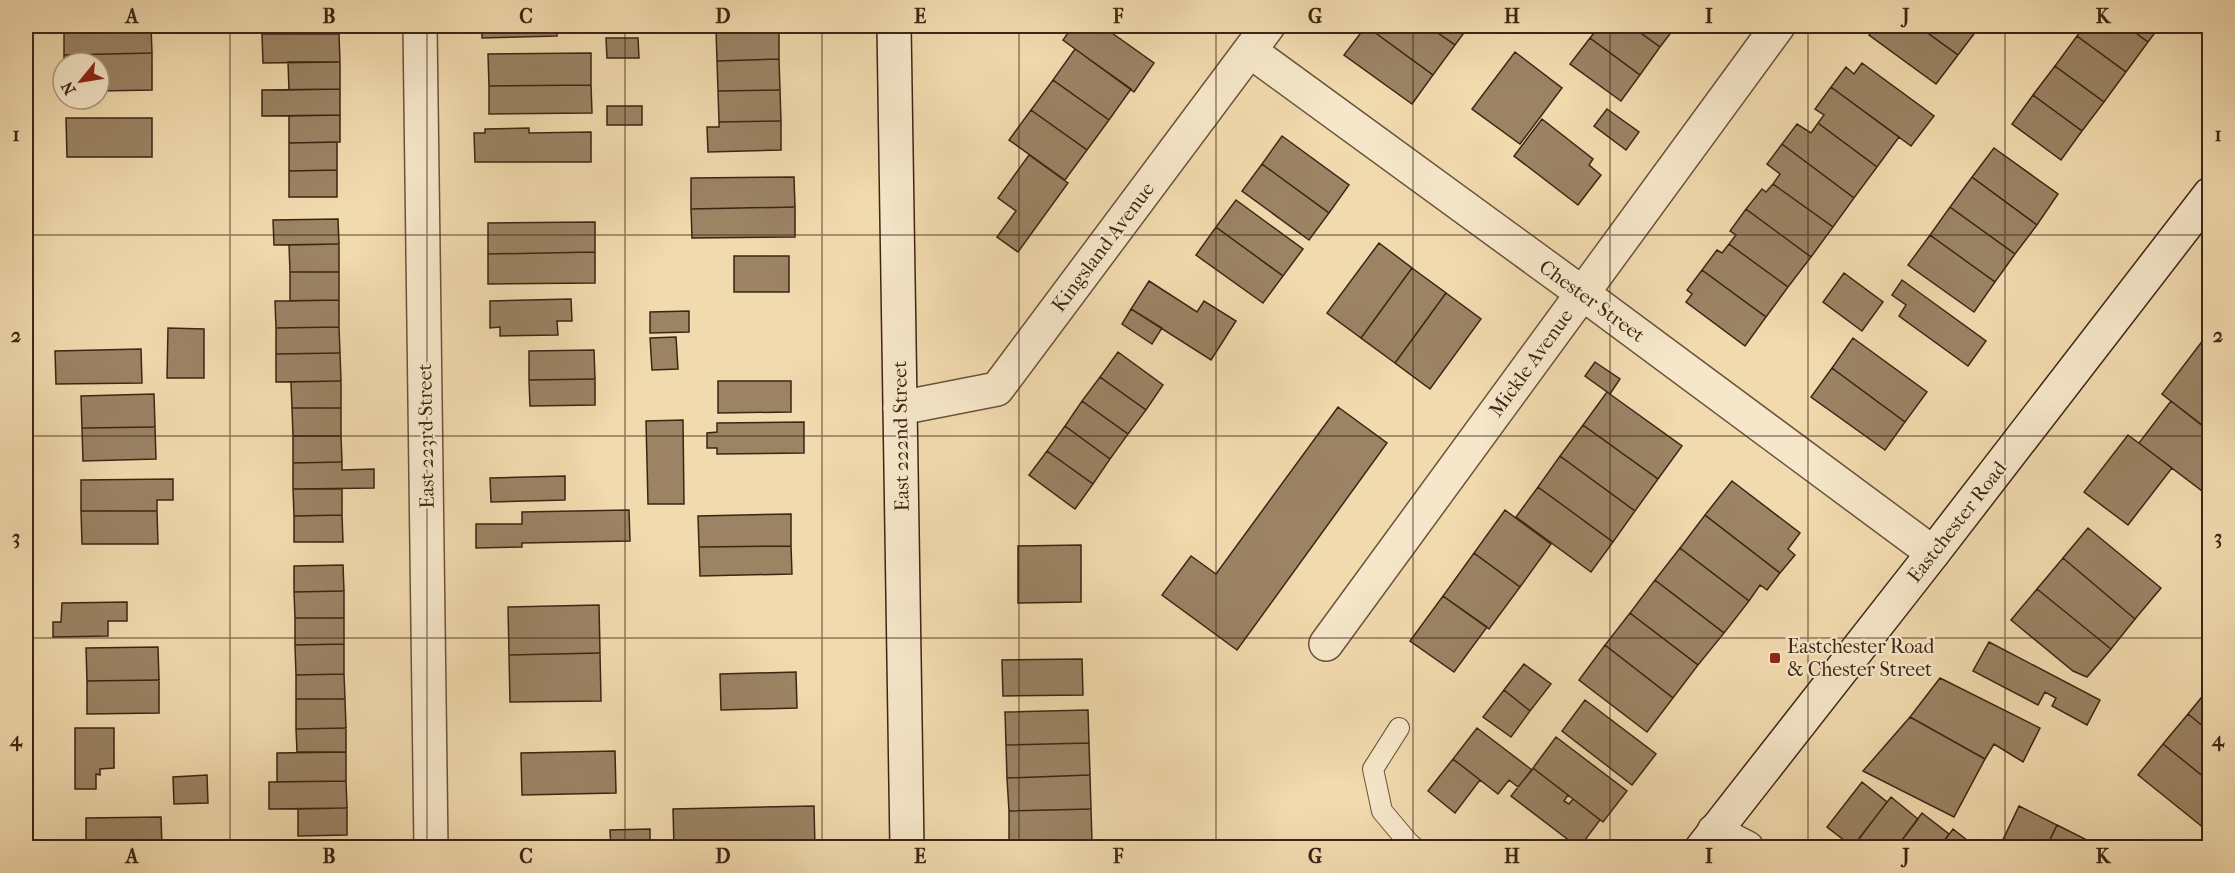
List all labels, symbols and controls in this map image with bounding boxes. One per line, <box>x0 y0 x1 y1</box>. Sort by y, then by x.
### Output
text: A <box>124 5 140 28</box>
text: B <box>322 5 336 28</box>
text: C <box>519 5 533 28</box>
text: D <box>715 5 731 28</box>
text: E <box>914 5 926 28</box>
text: F <box>1112 5 1124 28</box>
text: G <box>1308 5 1322 28</box>
text: H <box>1504 5 1520 28</box>
text: I <box>1705 5 1713 28</box>
text: J <box>1900 5 1910 28</box>
text: K <box>2096 5 2112 28</box>
north arrow <box>51 51 111 111</box>
text: N <box>57 77 80 98</box>
text: 1 <box>12 123 20 146</box>
text: 1 <box>2214 123 2222 146</box>
street label: Kingsland Avenue <box>1047 178 1159 316</box>
street label: Chester Street <box>1535 255 1649 347</box>
street label: Mickle Avenue <box>1484 305 1578 421</box>
text: 2 <box>11 324 21 347</box>
text: 2 <box>2213 324 2223 347</box>
street label: East 222nd Street <box>888 361 914 511</box>
street label: East 223rd Street <box>413 363 439 509</box>
street label: Eastchester Road <box>1903 456 2012 587</box>
text: 3 <box>12 526 20 549</box>
text: 3 <box>2214 526 2222 549</box>
place label: Eastchester Road & Chester Street <box>1787 635 1936 681</box>
marker: Eastchester Road & Chester Street <box>1768 651 1782 665</box>
text: 4 <box>9 728 23 752</box>
text: 4 <box>2211 728 2225 752</box>
text: A <box>124 845 140 868</box>
text: B <box>322 845 336 868</box>
text: C <box>519 845 533 868</box>
text: D <box>715 845 731 868</box>
text: E <box>914 845 926 868</box>
text: F <box>1112 845 1124 868</box>
text: G <box>1308 845 1322 868</box>
text: H <box>1504 845 1520 868</box>
text: I <box>1705 845 1713 868</box>
text: J <box>1900 845 1910 868</box>
text: K <box>2096 845 2112 868</box>

